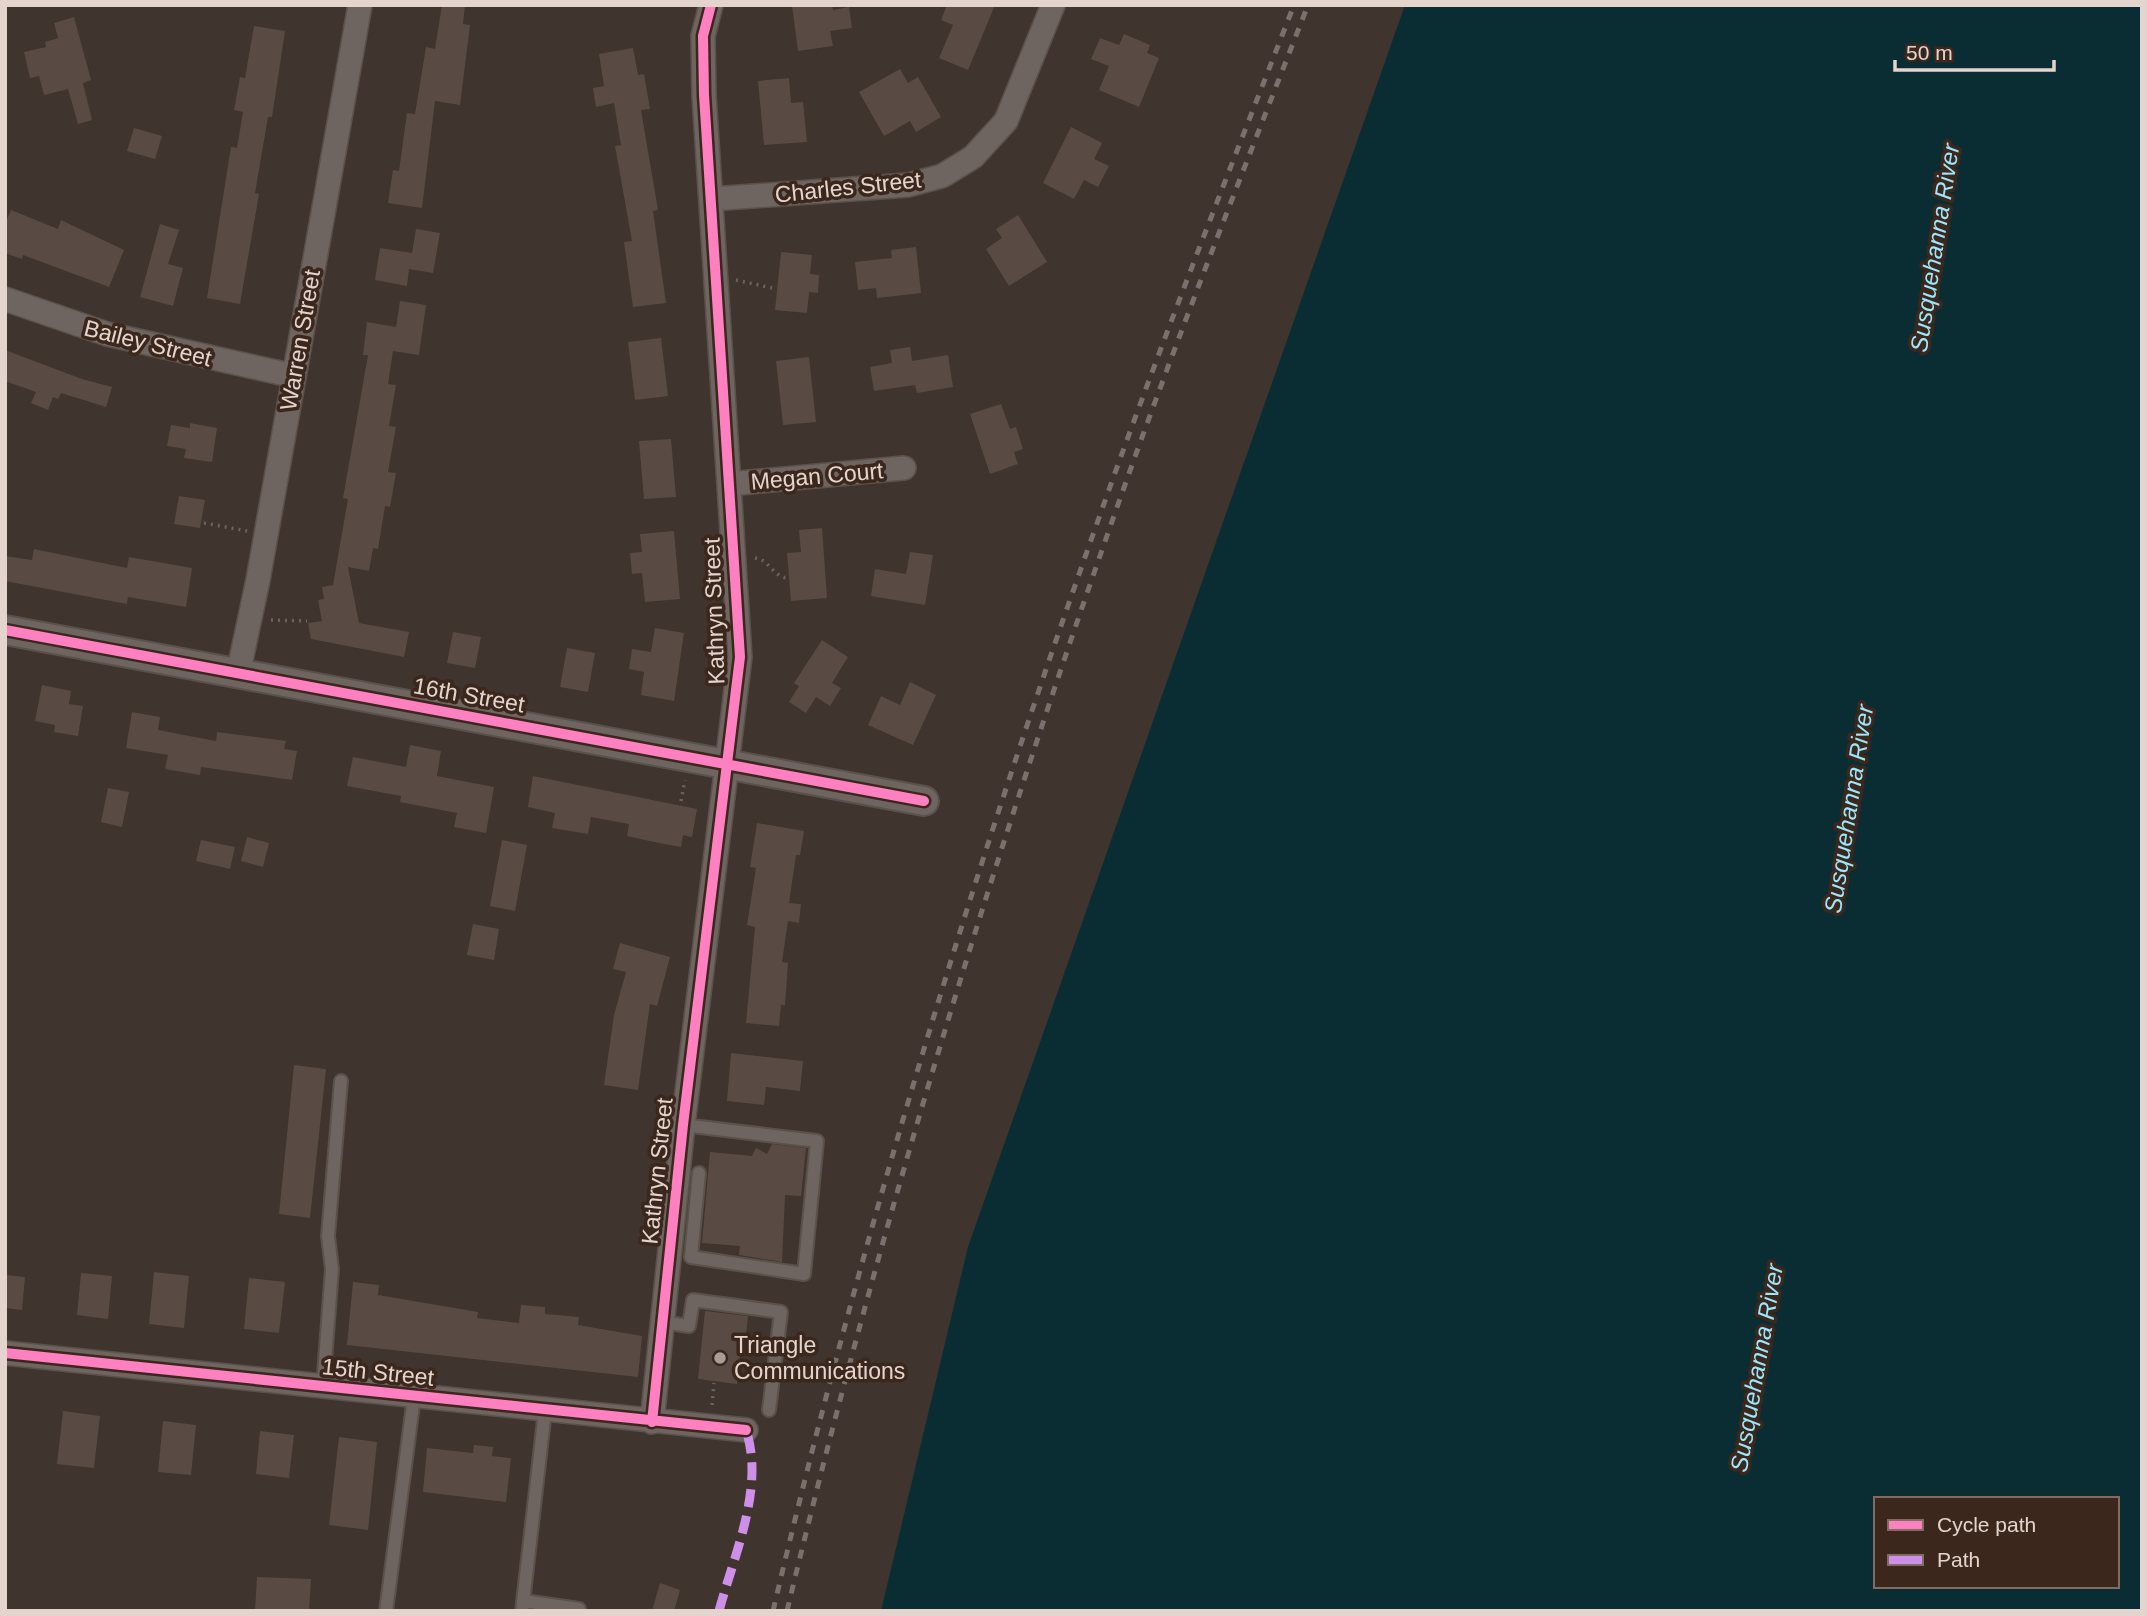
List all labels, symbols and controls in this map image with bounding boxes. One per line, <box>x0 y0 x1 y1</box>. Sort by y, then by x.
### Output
scale bar <box>1895 28 2054 72</box>
text: 50 m <box>1906 41 1953 64</box>
water label: Susquehanna River <box>1905 141 1964 354</box>
street label: Charles Street <box>774 166 923 208</box>
street label: Warren Street <box>275 267 325 412</box>
street label: Bailey Street <box>82 315 215 372</box>
street label: Megan Court <box>750 457 885 495</box>
street label: Kathryn Street <box>698 536 730 685</box>
street label: 16th Street <box>411 672 527 718</box>
water label: Susquehanna River <box>1819 702 1878 915</box>
street label: Kathryn Street <box>636 1096 678 1245</box>
water label: Susquehanna River <box>1725 1261 1788 1474</box>
place label: Triangle Communications <box>734 1332 905 1384</box>
marker: Triangle Communications <box>712 1350 728 1366</box>
street label: 15th Street <box>321 1353 436 1391</box>
legend <box>1874 1497 2119 1588</box>
text: Cycle path <box>1937 1513 2036 1536</box>
text: Path <box>1937 1548 1980 1571</box>

